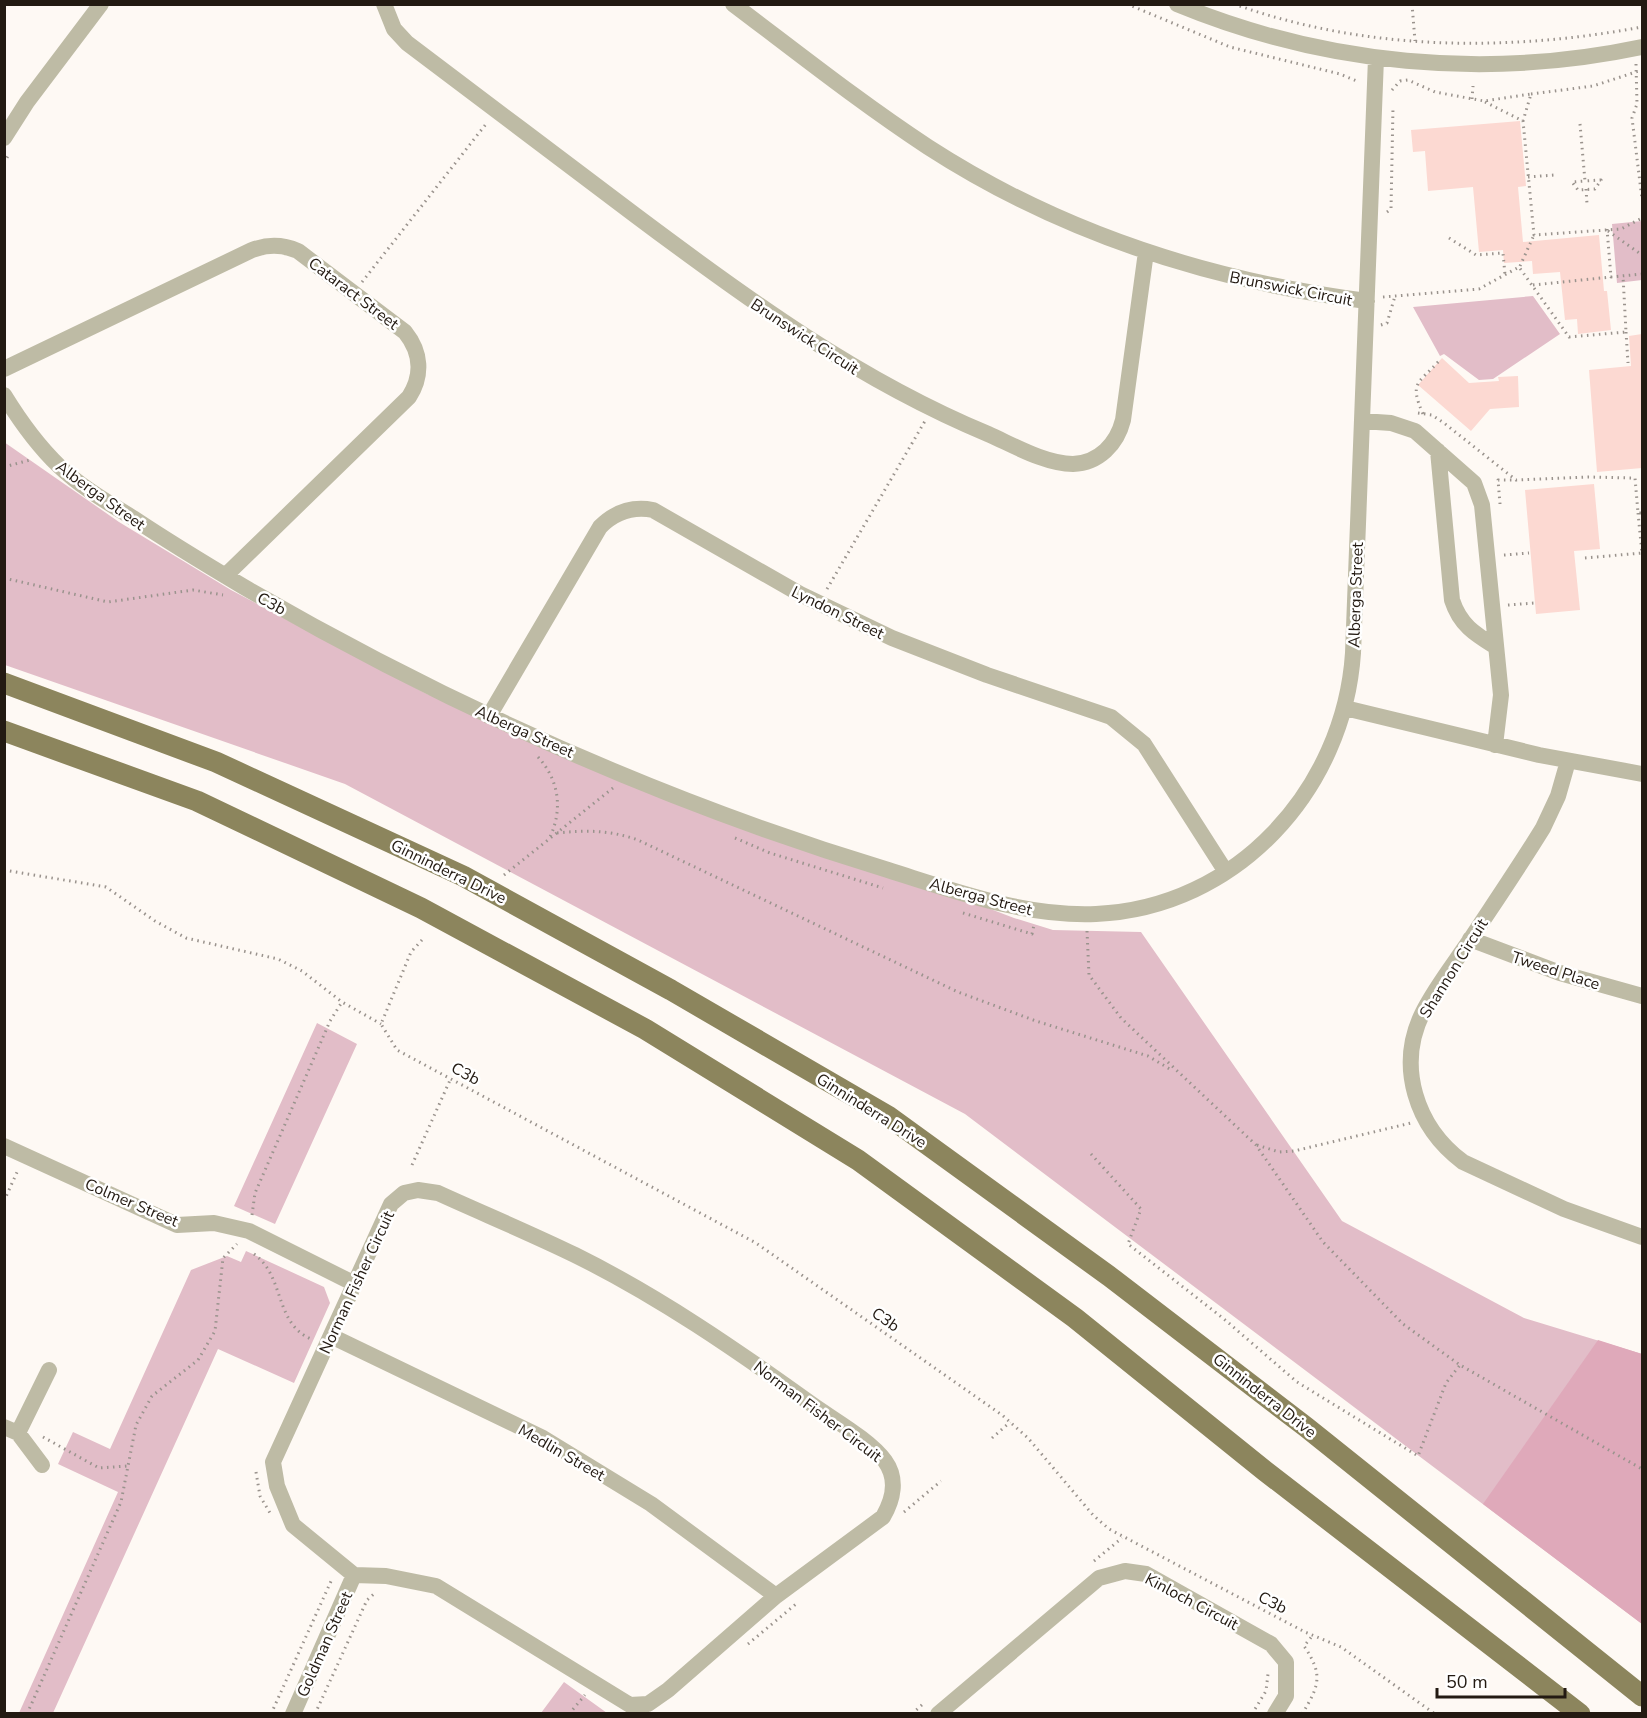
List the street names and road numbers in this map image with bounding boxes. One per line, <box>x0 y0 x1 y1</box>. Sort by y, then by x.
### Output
street label: Cataract Street <box>304 253 403 335</box>
street label: Brunswick Circuit <box>1228 266 1354 312</box>
street label: Brunswick Circuit <box>746 294 863 380</box>
street label: Alberga Street <box>51 456 150 536</box>
street label: Alberga Street <box>1343 542 1369 648</box>
street label: Lyndon Street <box>788 581 888 645</box>
street label: C3b <box>253 587 290 621</box>
street label: Alberga Street <box>472 700 578 764</box>
street label: Ginninderra Drive <box>387 834 510 909</box>
street label: Alberga Street <box>927 873 1035 921</box>
street label: Shannon Circuit <box>1414 914 1493 1022</box>
street label: Tweed Place <box>1509 946 1603 996</box>
street label: C3b <box>447 1057 484 1091</box>
street label: Ginninderra Drive <box>812 1068 931 1154</box>
street label: Colmer Street <box>81 1173 182 1233</box>
street label: Norman Fisher Circuit <box>314 1207 400 1357</box>
street label: C3b <box>867 1302 904 1337</box>
street label: Ginninderra Drive <box>1208 1348 1321 1443</box>
street label: Norman Fisher Circuit <box>749 1356 886 1468</box>
street label: Medlin Street <box>514 1419 609 1487</box>
street label: Kinloch Circuit <box>1141 1568 1242 1636</box>
street label: C3b <box>1254 1586 1291 1619</box>
street label: Goldman Street <box>292 1588 358 1701</box>

